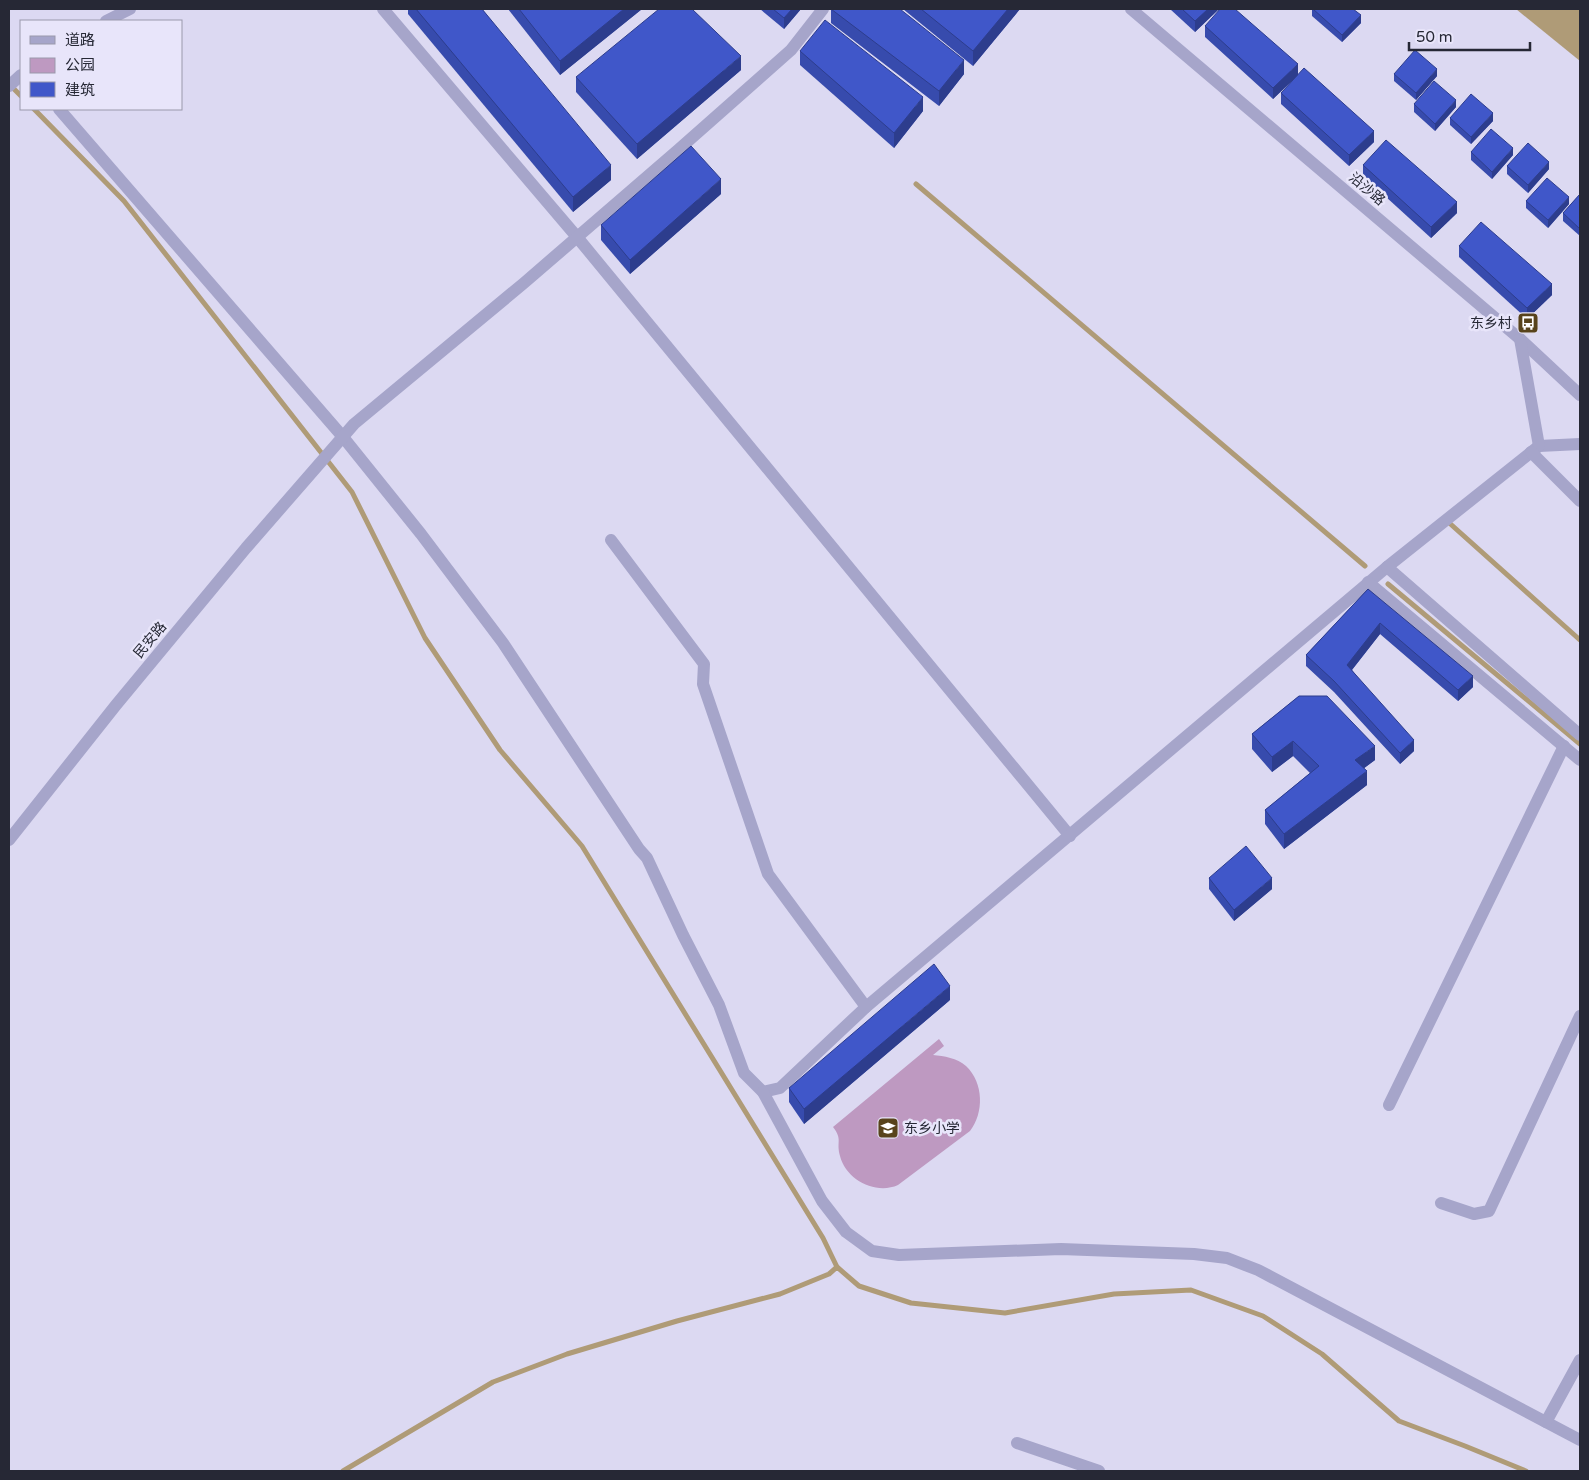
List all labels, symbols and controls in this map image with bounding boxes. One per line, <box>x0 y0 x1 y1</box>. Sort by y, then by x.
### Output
legend <box>20 20 182 110</box>
scale bar <box>1409 20 1530 52</box>
text: 50 m <box>1416 28 1453 46</box>
text: 道路 <box>65 31 95 49</box>
text: 公园 <box>65 56 95 74</box>
text: 建筑 <box>65 81 95 99</box>
street label: 沿沙路 <box>1345 169 1389 209</box>
bus stop icon: 东乡村 <box>1516 311 1540 335</box>
place label: 东乡村 <box>1470 315 1512 332</box>
street label: 民安路 <box>130 618 170 662</box>
school or university icon: 东乡小学 <box>876 1116 900 1140</box>
place label: 东乡小学 <box>904 1120 960 1137</box>

